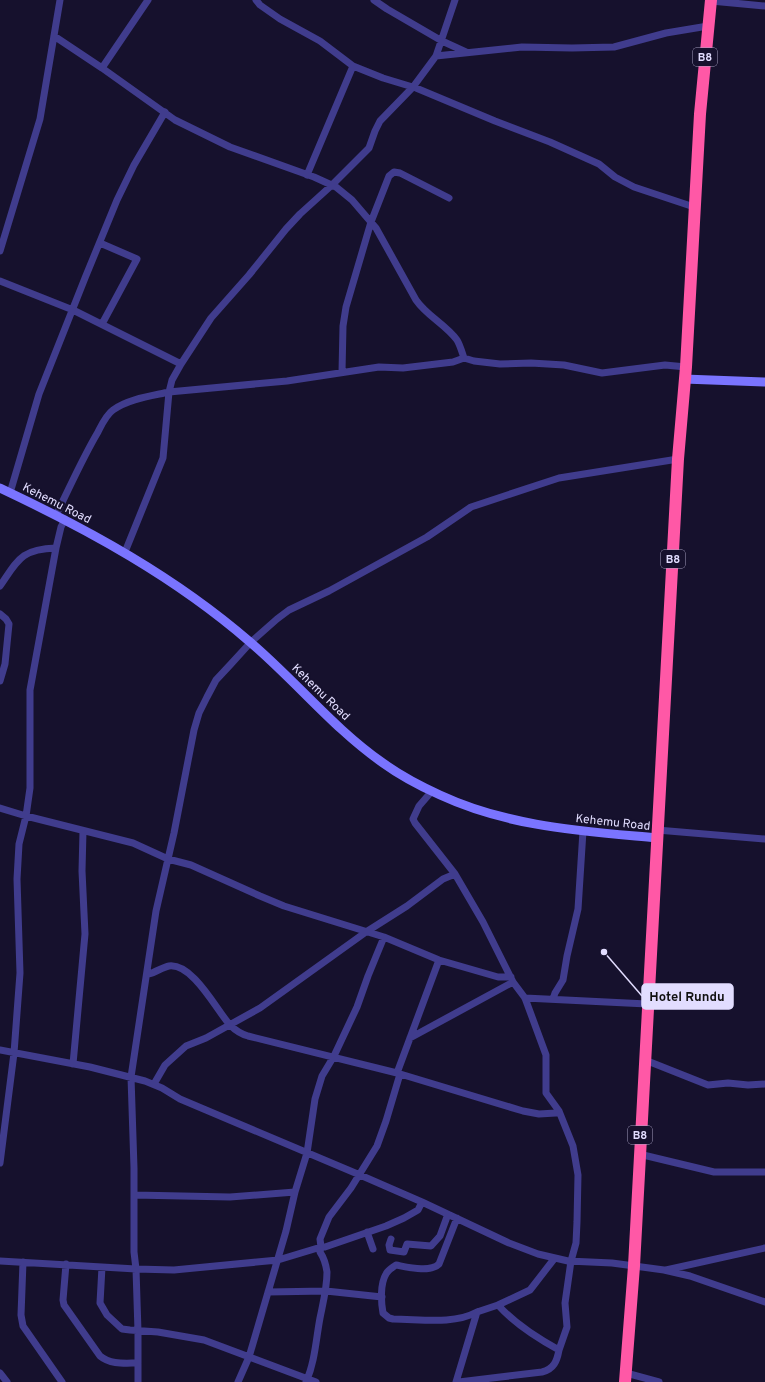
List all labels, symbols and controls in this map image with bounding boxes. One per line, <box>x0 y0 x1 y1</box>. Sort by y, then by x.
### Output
road number: B8 <box>693 48 717 66</box>
street label: Kehemu Road <box>19 480 94 528</box>
road number: B8 <box>661 550 685 568</box>
street label: Kehemu Road <box>288 661 353 725</box>
street label: Kehemu Road <box>575 811 651 835</box>
callout: Hotel Rundu <box>642 984 733 1009</box>
text: Hotel Rundu <box>649 990 725 1006</box>
road number: B8 <box>628 1126 652 1144</box>

